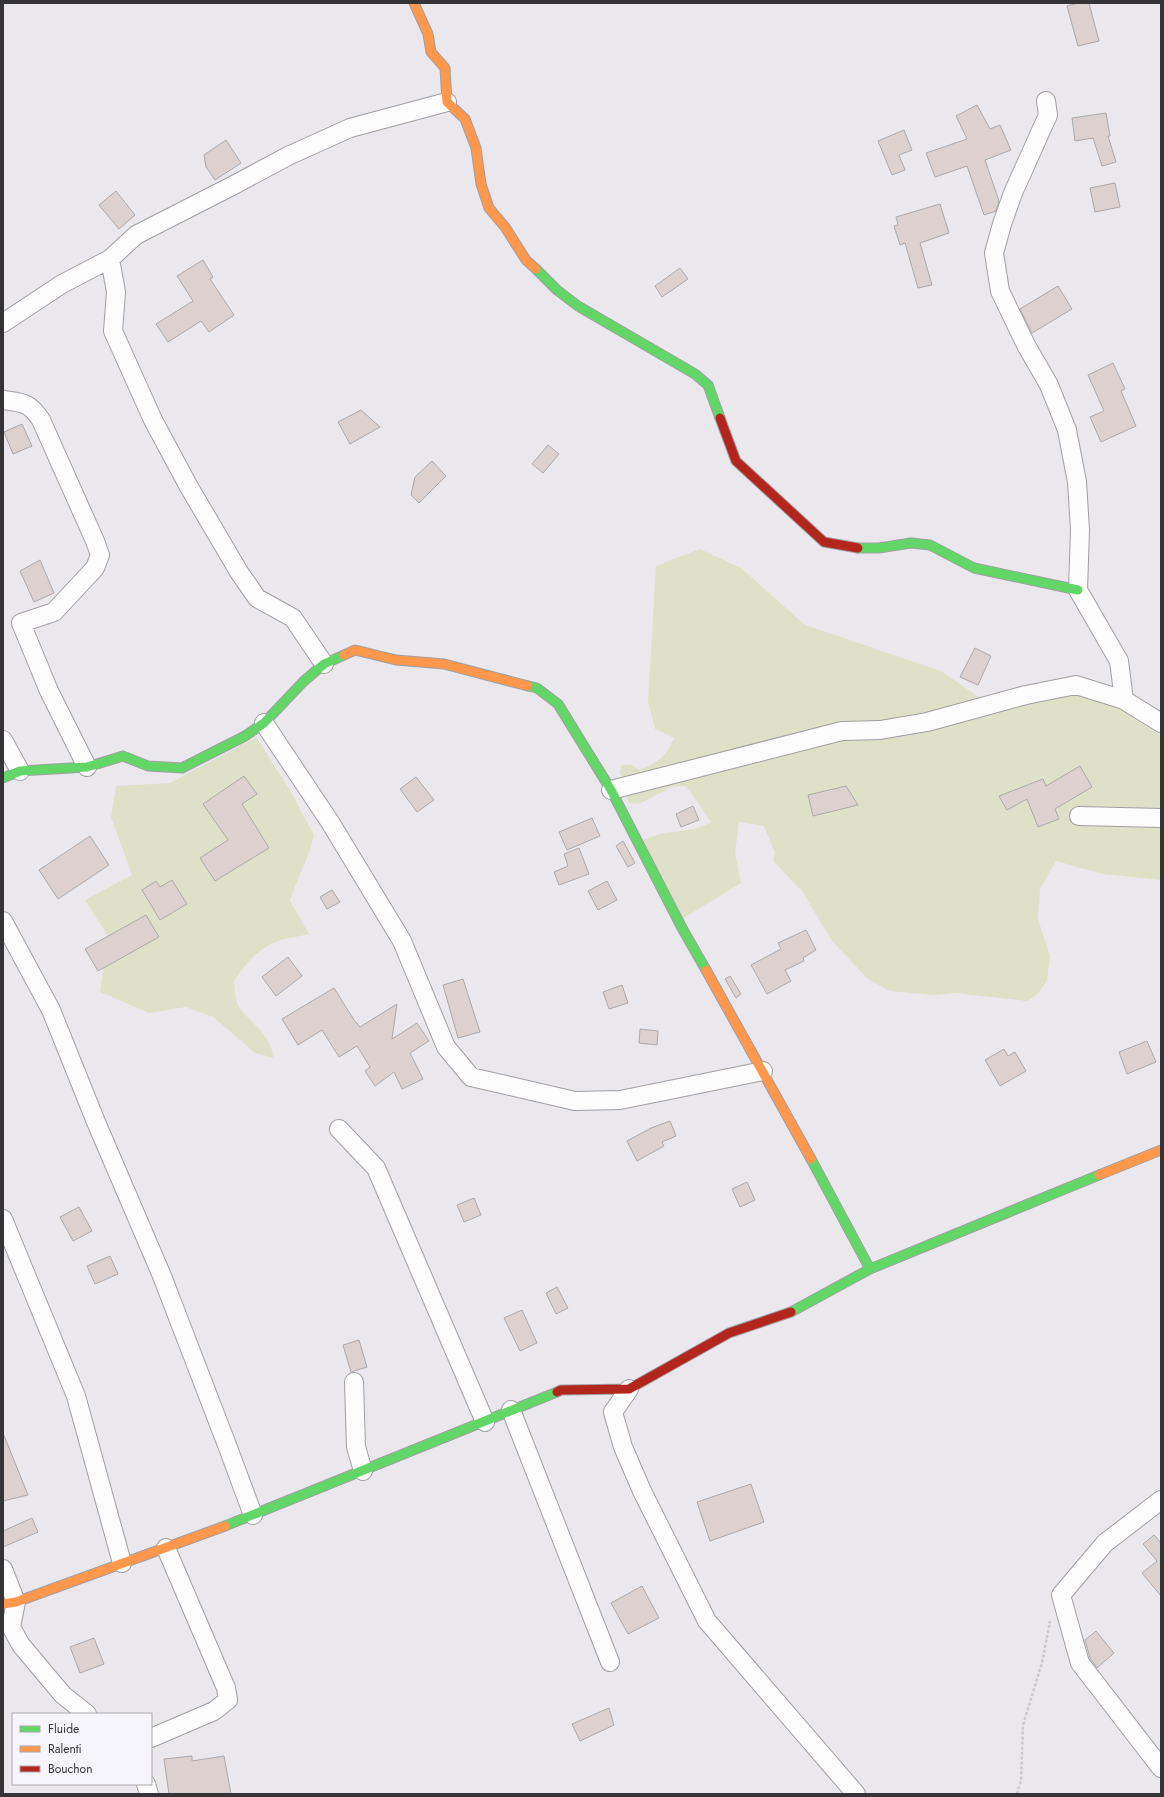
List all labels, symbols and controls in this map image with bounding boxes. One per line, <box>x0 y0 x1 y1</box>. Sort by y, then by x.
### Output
legend <box>12 1713 152 1785</box>
text: Fluide <box>48 1720 79 1738</box>
text: Ralenti <box>48 1740 82 1758</box>
text: Bouchon <box>48 1760 92 1778</box>

